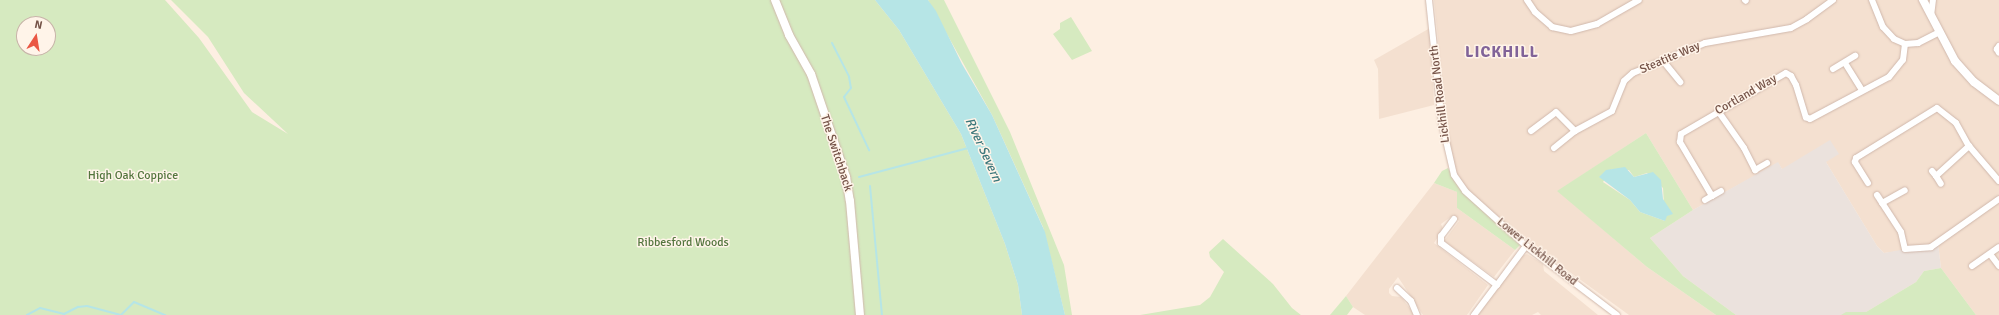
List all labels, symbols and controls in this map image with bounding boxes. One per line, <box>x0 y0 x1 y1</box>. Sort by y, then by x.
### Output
north arrow <box>16 16 56 56</box>
text: N <box>33 18 43 32</box>
street label: Steatite Way <box>1638 39 1702 77</box>
district label: LICKHILL <box>1465 42 1539 62</box>
street label: Lickhill Road North <box>1427 44 1453 144</box>
street label: Cortland Way <box>1713 72 1779 118</box>
street label: The Switchback <box>817 113 855 193</box>
water label: River Severn <box>961 116 1005 184</box>
park label: High Oak Coppice <box>88 169 178 183</box>
street label: Lower Lickhill Road <box>1494 215 1580 289</box>
park label: Ribbesford Woods <box>637 236 729 250</box>

